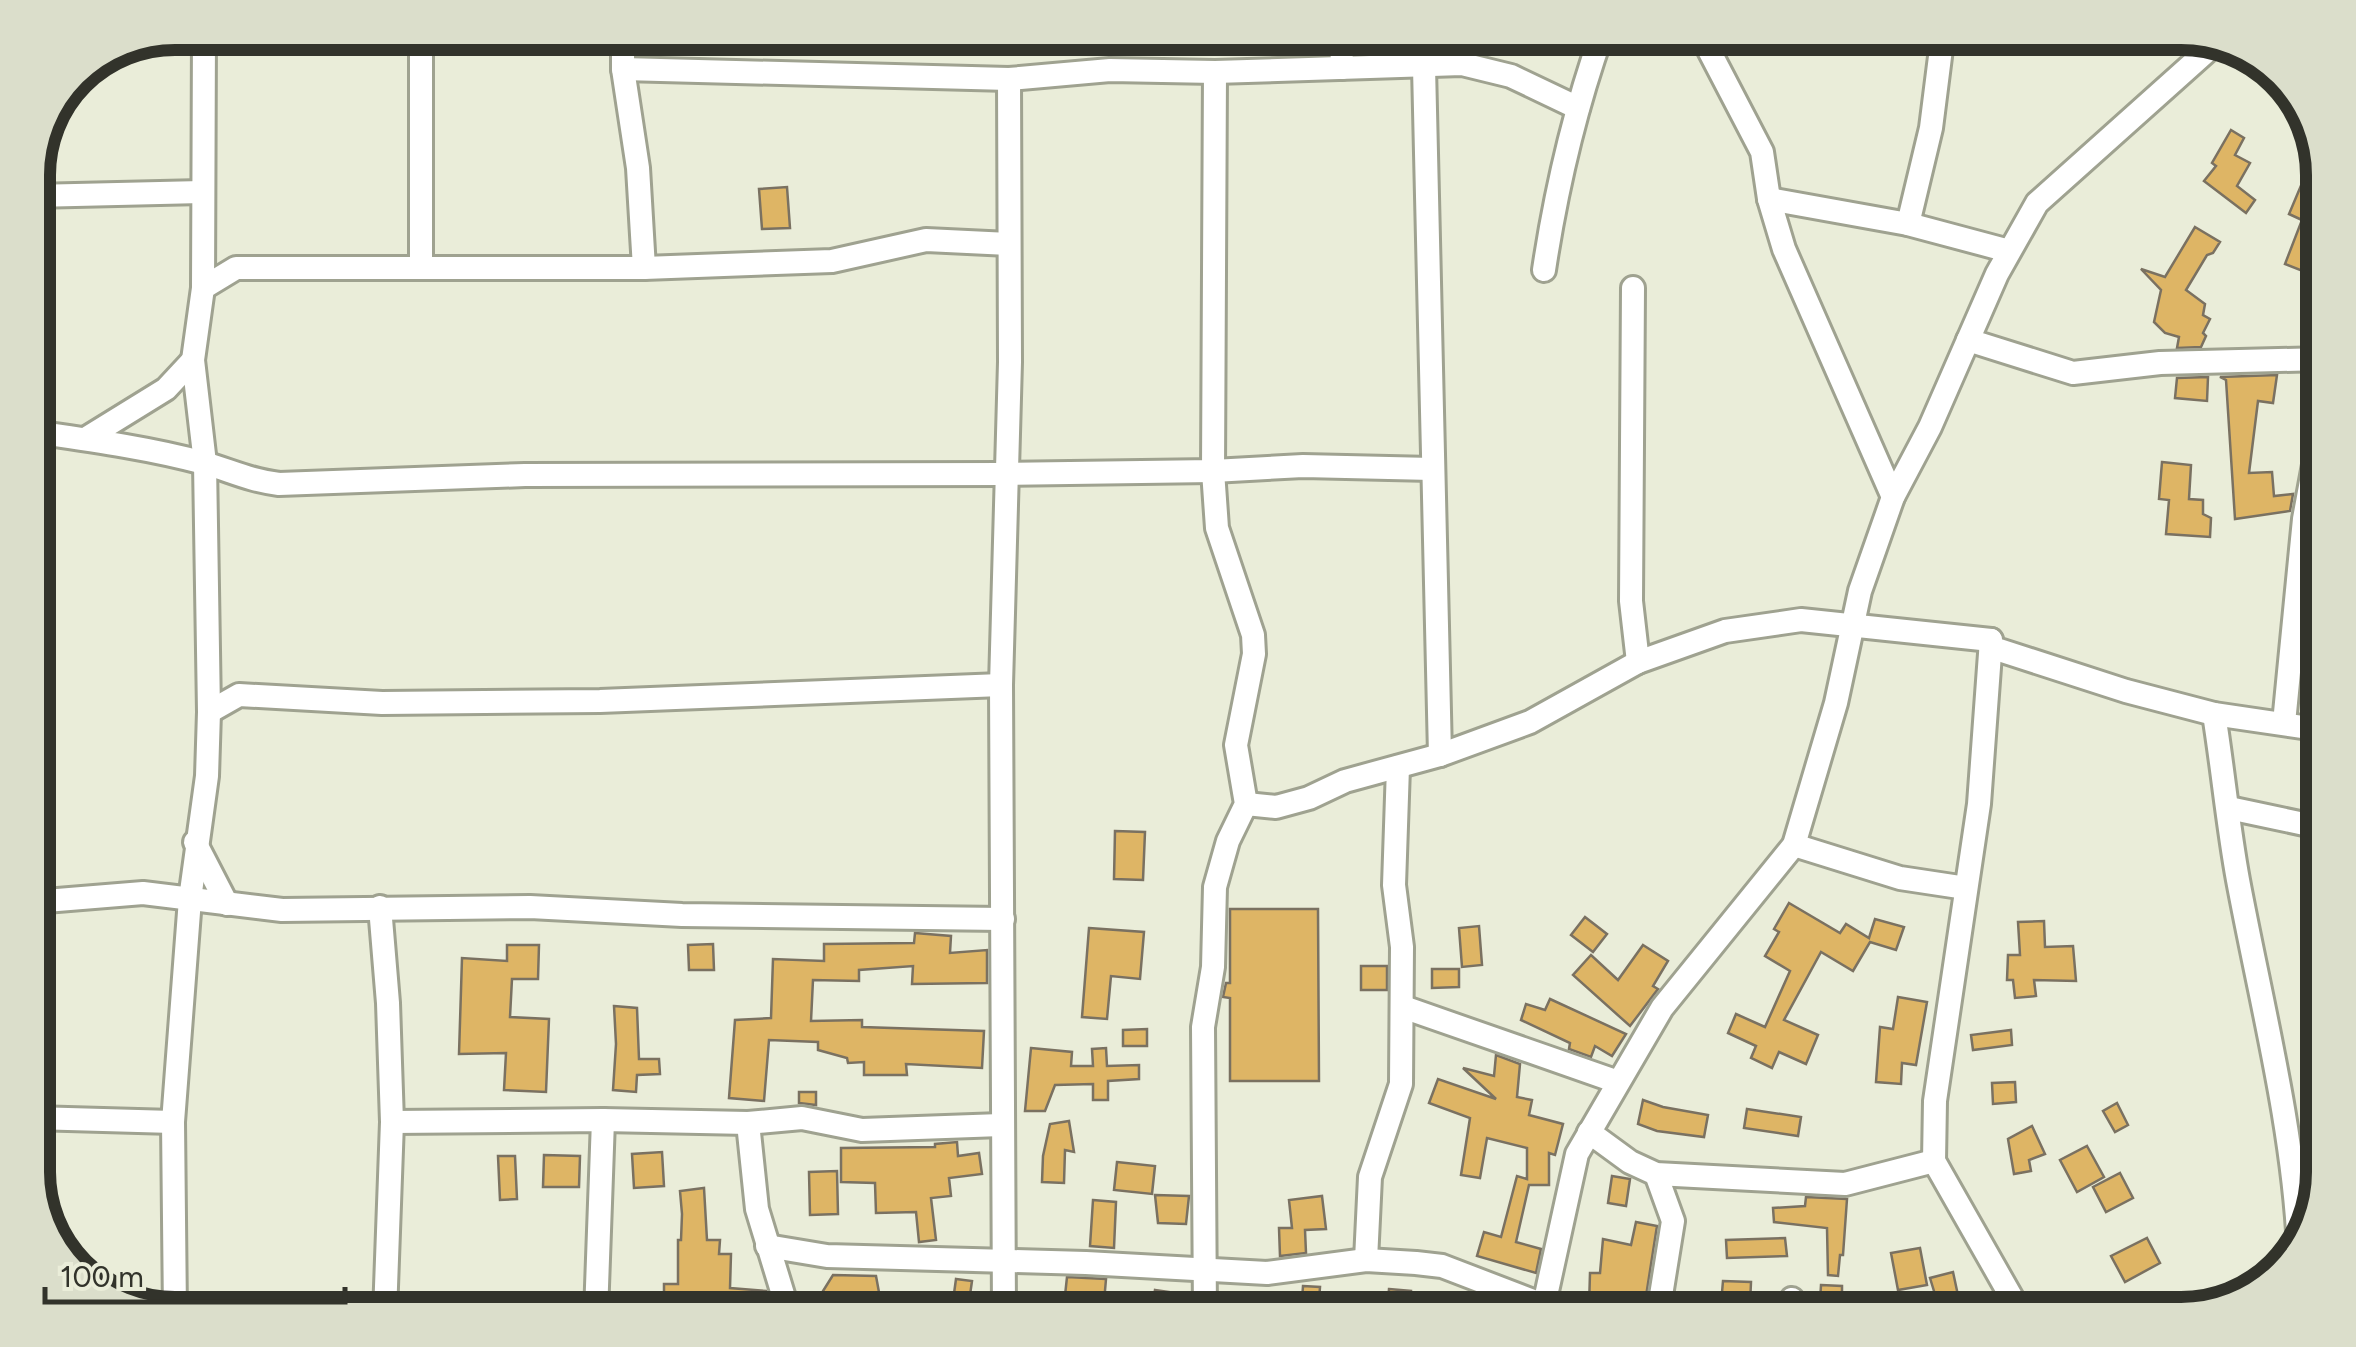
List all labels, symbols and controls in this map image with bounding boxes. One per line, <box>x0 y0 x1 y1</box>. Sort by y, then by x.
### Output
scale bar <box>45 1242 345 1304</box>
text: 100 m <box>60 1258 144 1295</box>

